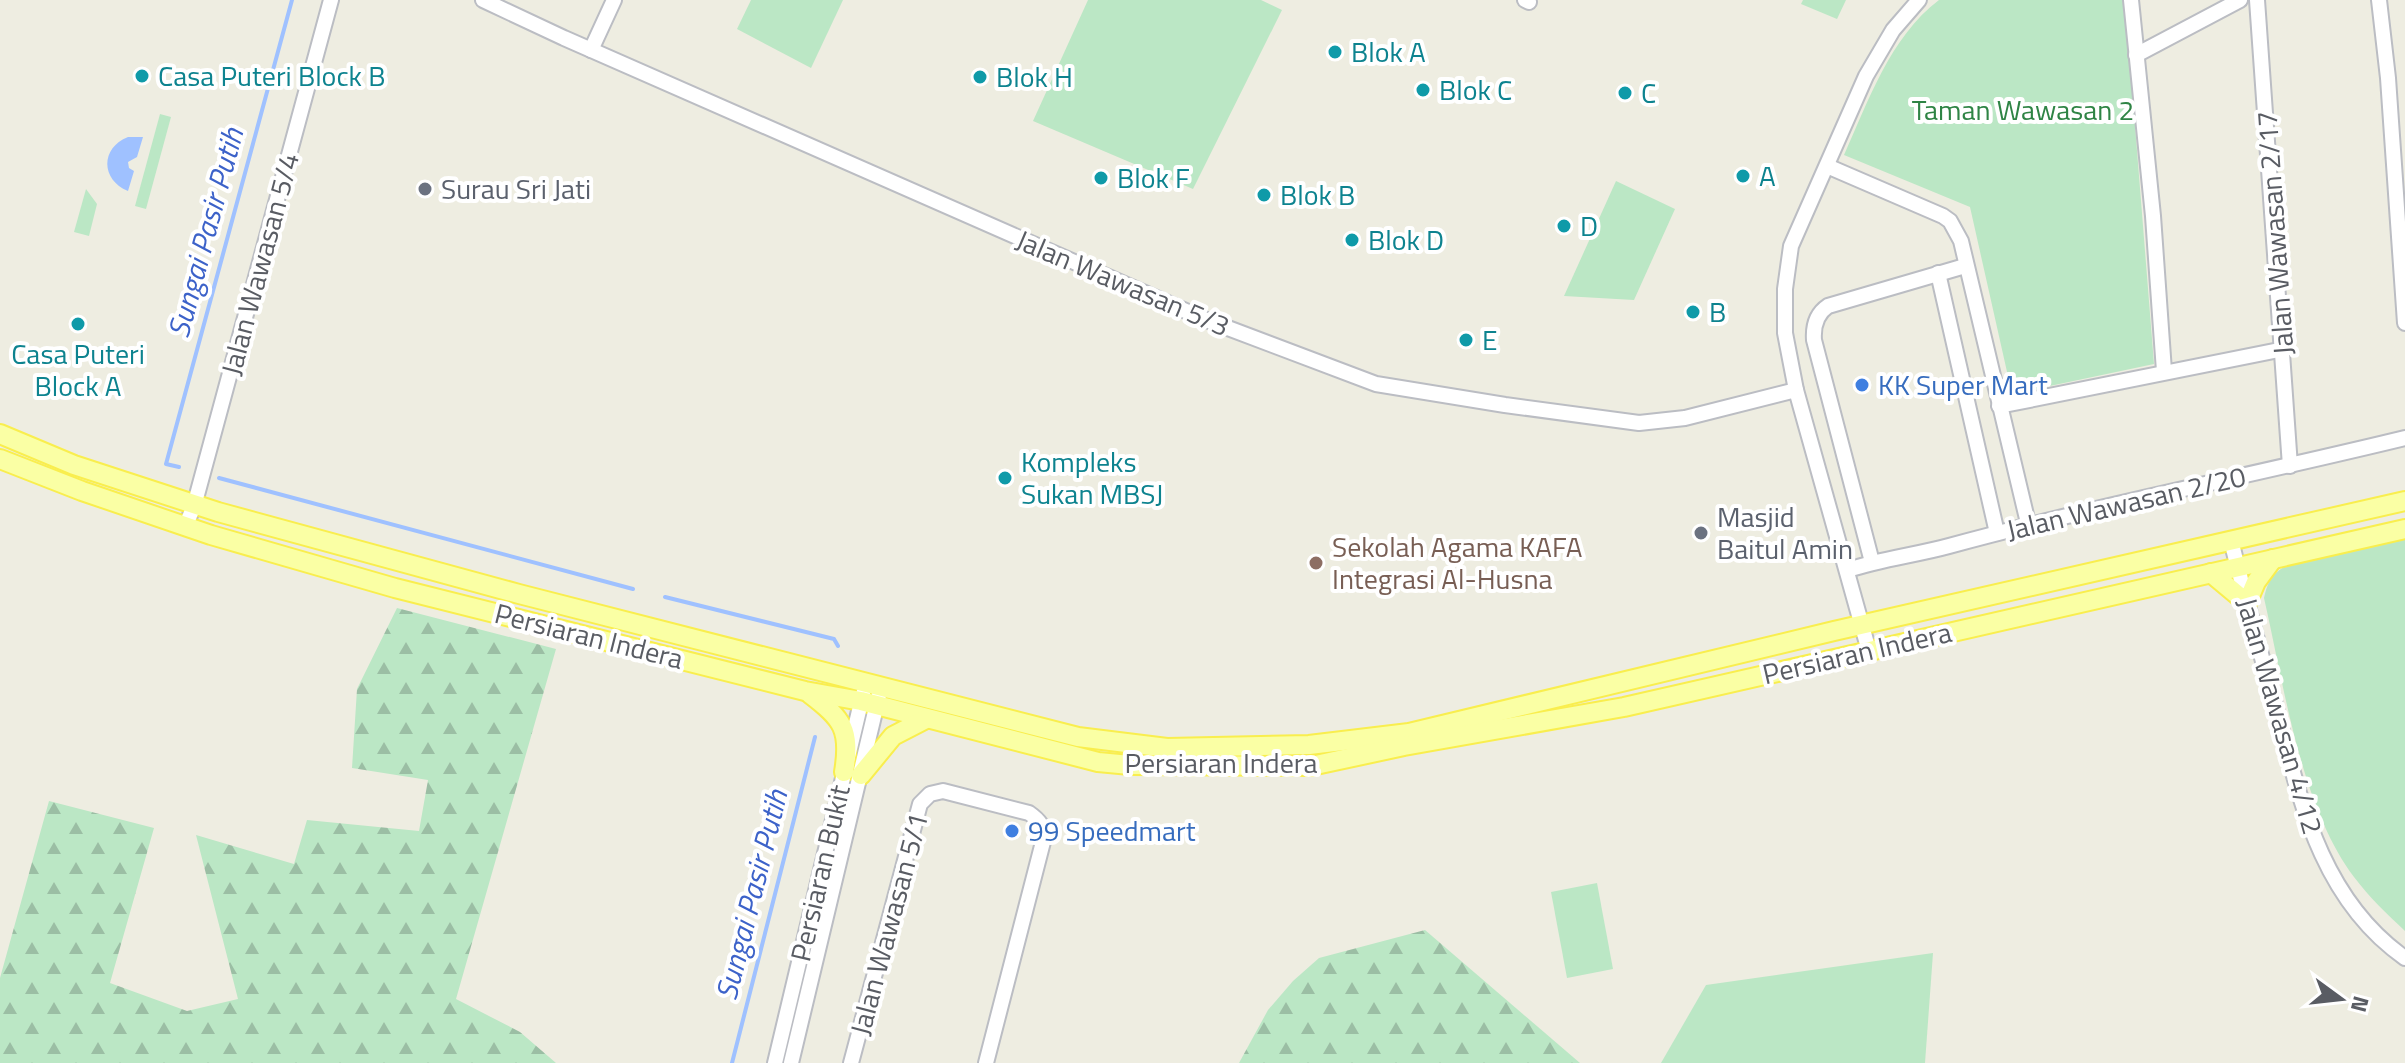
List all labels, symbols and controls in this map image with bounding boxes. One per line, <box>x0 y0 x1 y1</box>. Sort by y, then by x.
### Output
place label: Blok A <box>1351 30 1426 73</box>
marker: Blok A <box>1326 43 1344 61</box>
place label: Casa Puteri Block B <box>158 54 385 97</box>
place label: Blok H <box>996 55 1073 98</box>
marker: Casa Puteri Block B <box>133 67 151 85</box>
marker: Blok H <box>971 68 989 86</box>
place label: Blok C <box>1439 68 1512 111</box>
place label: C <box>1641 71 1656 114</box>
marker: Blok C <box>1414 81 1432 99</box>
marker: C <box>1616 84 1634 102</box>
park label: Taman Wawasan 2 <box>1912 88 2134 131</box>
street label: Jalan Wawasan 2/17 <box>2245 110 2304 356</box>
water label: Sungai Pasir Putih <box>155 122 255 343</box>
street label: Jalan Wawasan 5/4 <box>209 148 310 380</box>
place label: A <box>1759 154 1776 197</box>
place label: Blok F <box>1117 156 1190 199</box>
place label: Surau Sri Jati <box>441 167 591 210</box>
marker: A <box>1734 167 1752 185</box>
marker: Blok F <box>1092 169 1110 187</box>
place label: Blok B <box>1280 173 1355 216</box>
marker: Surau Sri Jati <box>416 180 434 198</box>
marker: Blok B <box>1255 186 1273 204</box>
place label: D <box>1580 204 1598 247</box>
marker: D <box>1555 217 1573 235</box>
street label: Jalan Wawasan 5/3 <box>1010 218 1237 347</box>
place label: Blok D <box>1368 218 1444 261</box>
marker: Blok D <box>1343 231 1361 249</box>
place label: B <box>1709 290 1726 333</box>
marker: B <box>1684 303 1702 321</box>
marker: Casa Puteri Block A <box>69 315 87 333</box>
place label: E <box>1482 318 1497 361</box>
marker: E <box>1457 331 1475 349</box>
place label: Casa Puteri Block A <box>11 332 145 407</box>
place label: KK Super Mart <box>1878 363 2048 406</box>
marker: KK Super Mart <box>1853 376 1871 394</box>
place label: Kompleks Sukan MBSJ <box>1021 440 1163 515</box>
street label: Jalan Wawasan 2/20 <box>2002 454 2250 551</box>
marker: Kompleks Sukan MBSJ <box>996 469 1014 487</box>
place label: Masjid Baitul Amin <box>1717 495 1853 570</box>
marker: Masjid Baitul Amin <box>1692 524 1710 542</box>
place label: Sekolah Agama KAFA Integrasi Al-Husna <box>1332 525 1583 600</box>
marker: Sekolah Agama KAFA Integrasi Al-Husna <box>1307 554 1325 572</box>
street label: Persiaran Indera <box>490 591 688 680</box>
street label: Jalan Wawasan 4/12 <box>2226 593 2335 839</box>
street label: Persiaran Indera <box>1758 610 1956 695</box>
street label: Persiaran Indera <box>1124 741 1318 784</box>
street label: Persiaran Bukit <box>778 780 861 965</box>
water label: Sungai Pasir Putih <box>703 784 800 1005</box>
street label: Jalan Wawasan 5/1 <box>838 808 939 1040</box>
place label: 99 Speedmart <box>1028 809 1196 852</box>
marker: 99 Speedmart <box>1003 822 1021 840</box>
north arrow <box>2301 959 2381 1039</box>
text: N <box>2342 992 2379 1016</box>

